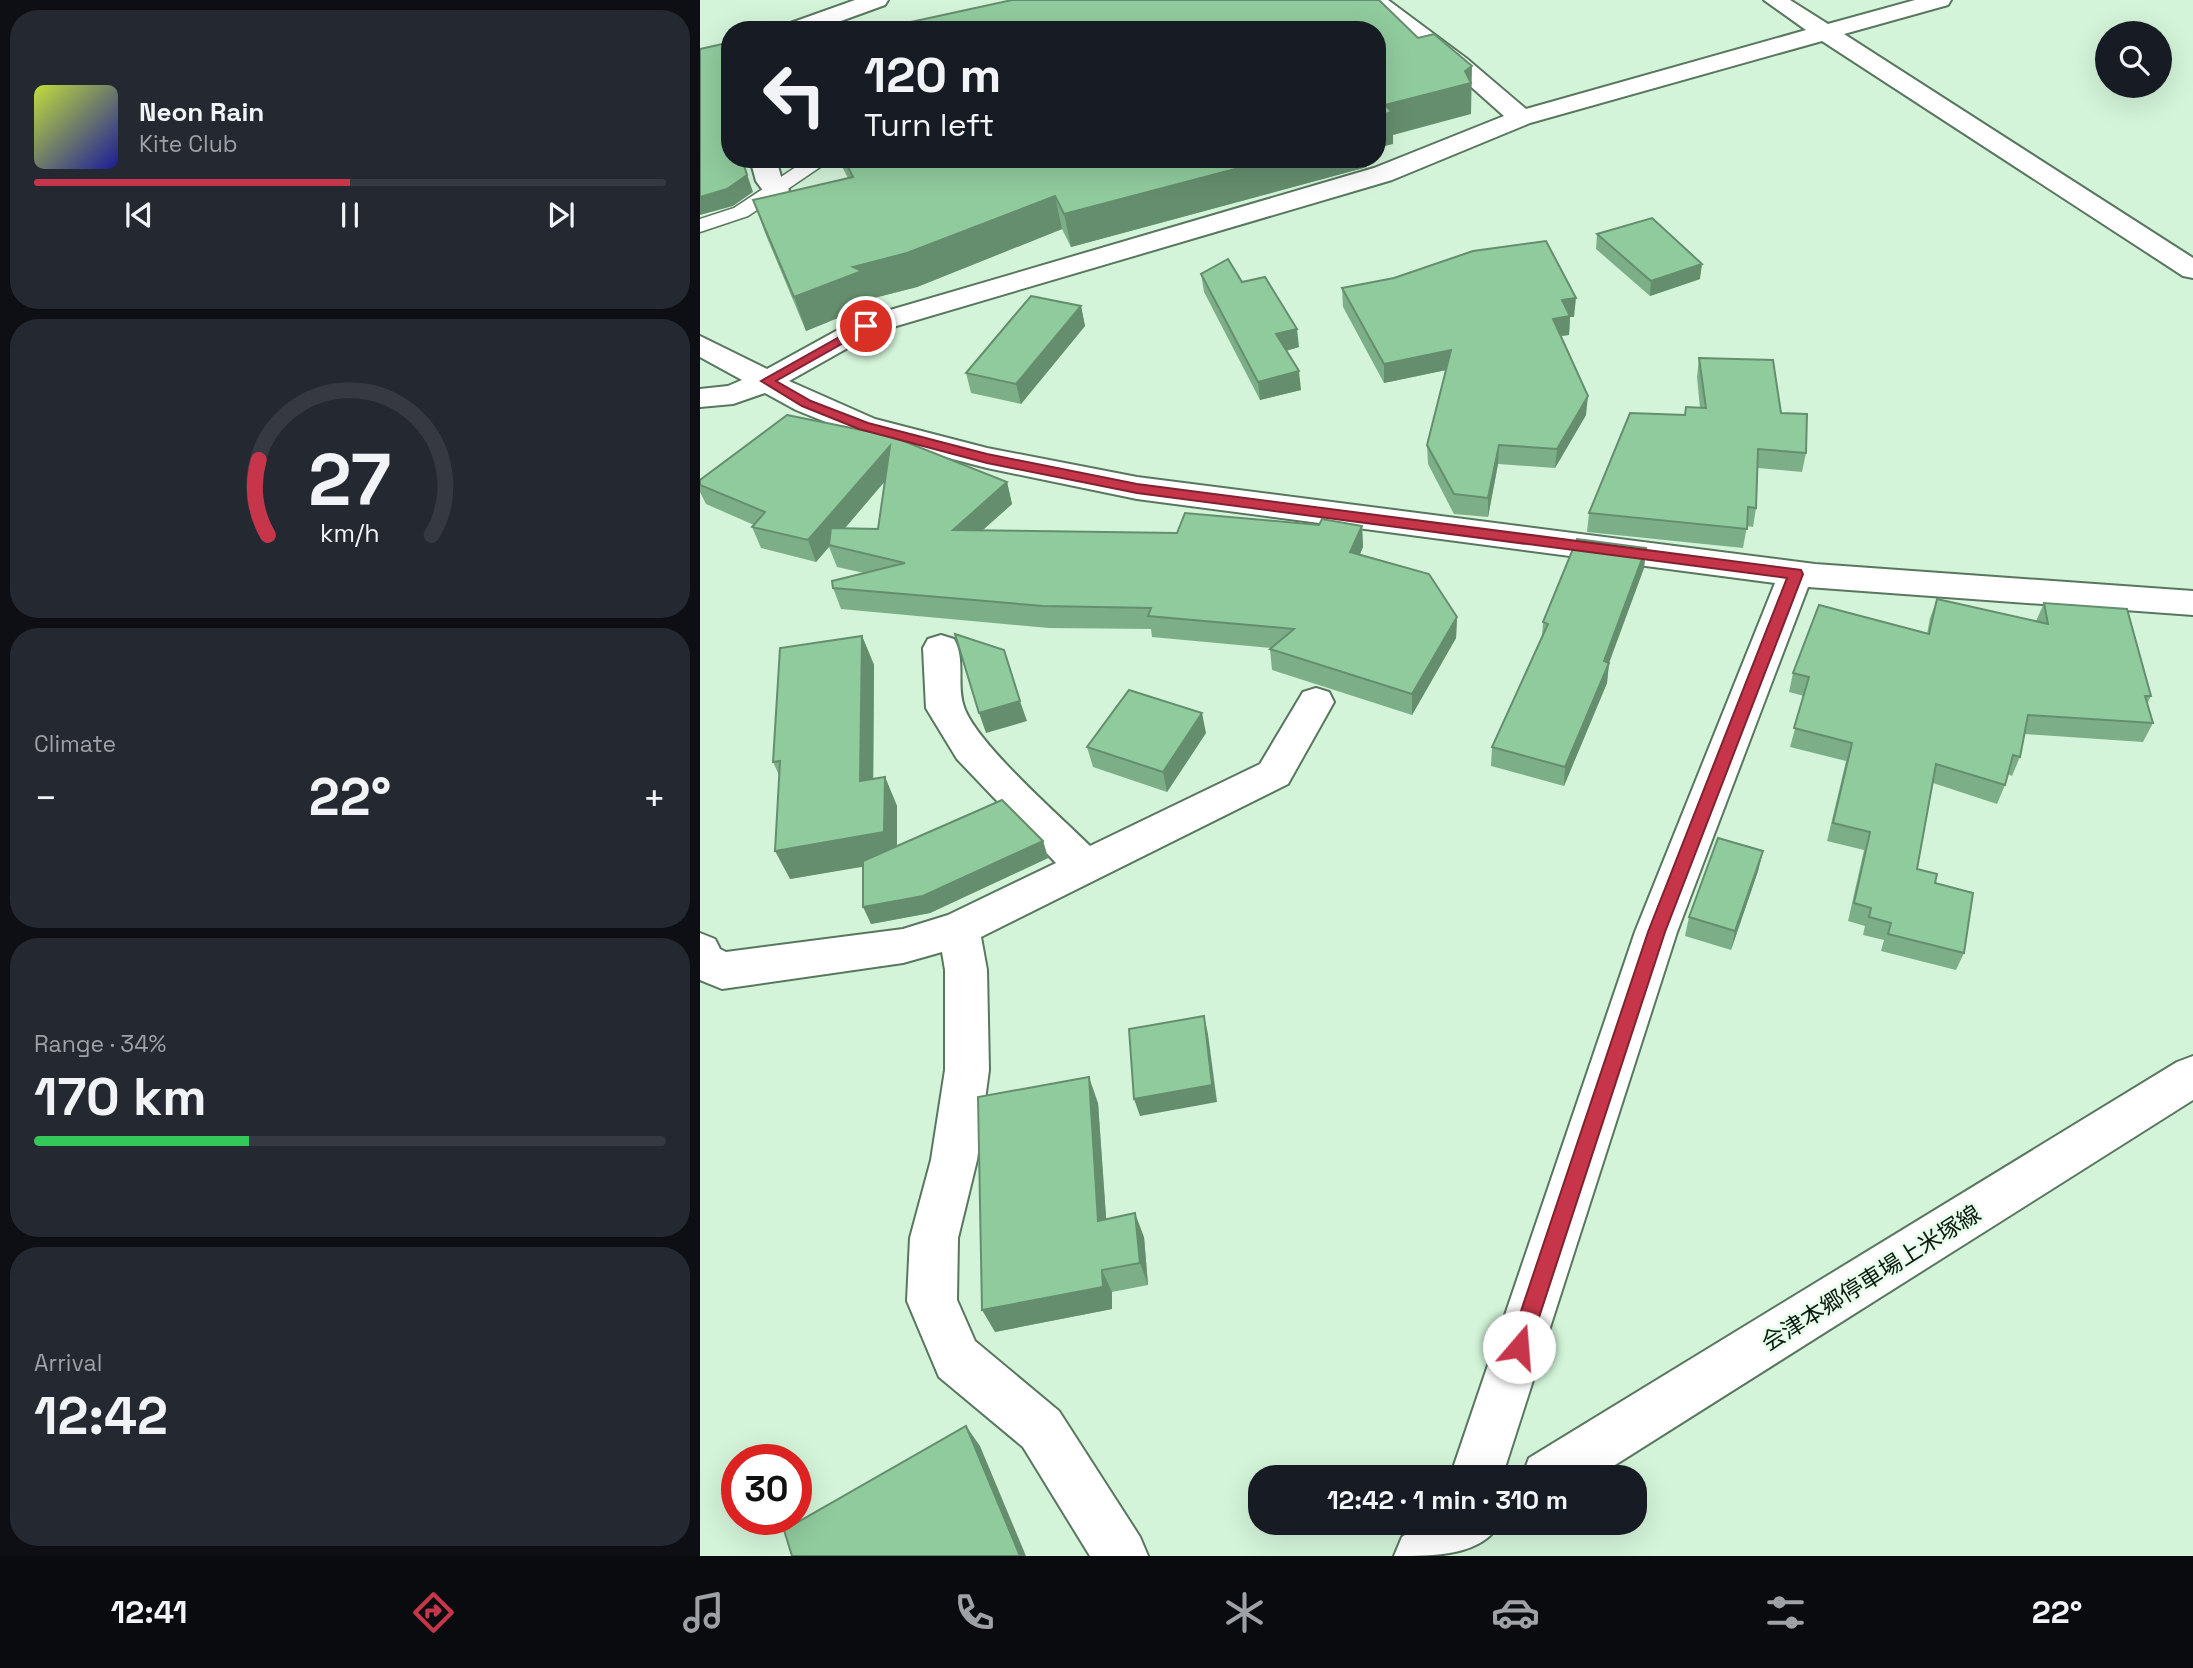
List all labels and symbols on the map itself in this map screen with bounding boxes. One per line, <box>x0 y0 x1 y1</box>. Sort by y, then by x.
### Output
pin <box>836 296 896 356</box>
street label: 会津本郷停車場上米塚線 <box>1756 1198 1986 1358</box>
position arrow <box>1482 1310 1556 1384</box>
speed limit sign: 30 <box>721 1444 812 1535</box>

